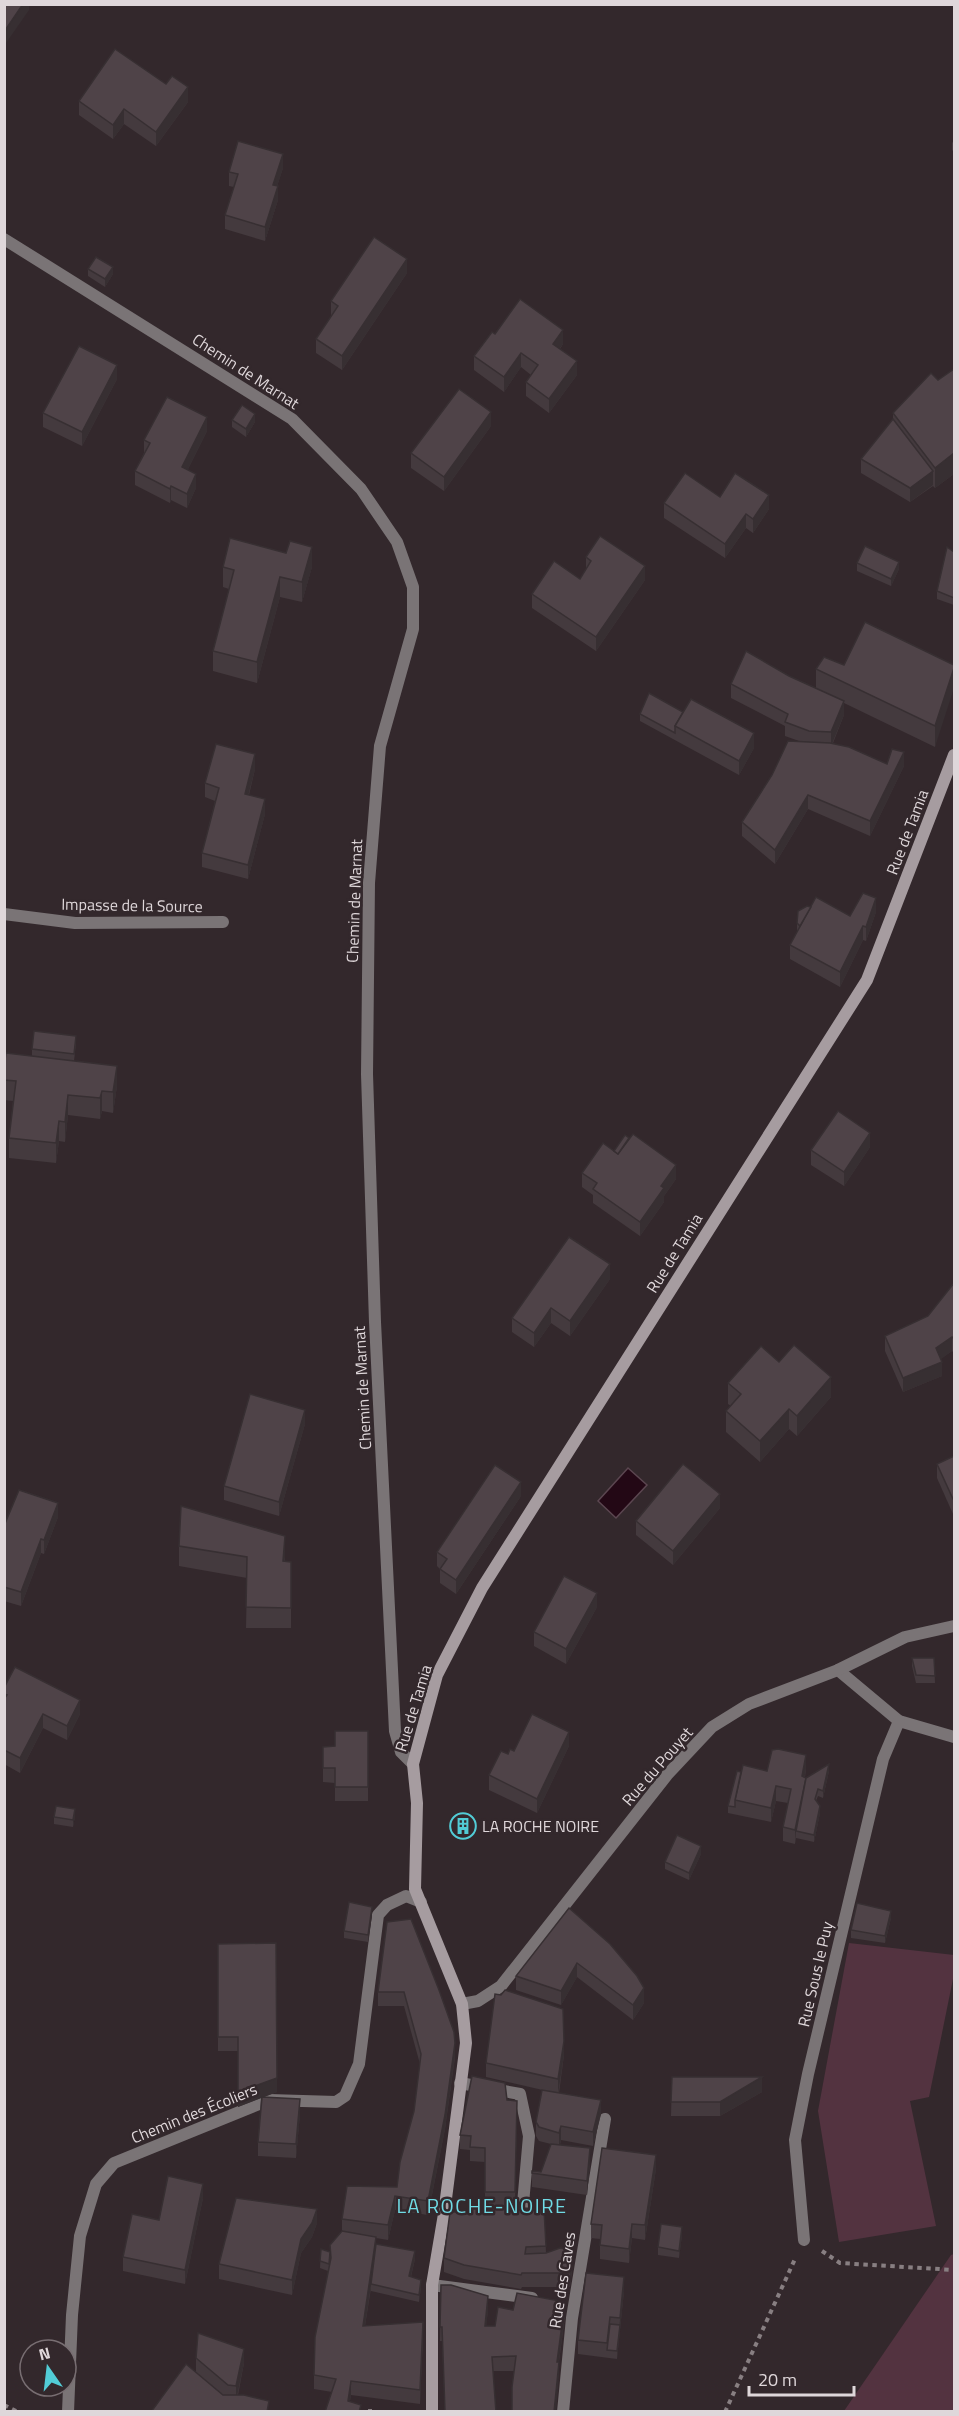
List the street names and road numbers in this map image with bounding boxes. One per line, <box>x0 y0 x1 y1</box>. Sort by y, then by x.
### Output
street label: Chemin de Marnat <box>188 327 305 415</box>
street label: Rue de Tamia <box>880 786 934 878</box>
street label: Chemin de Marnat <box>340 838 368 963</box>
street label: Impasse de la Source <box>61 892 203 918</box>
street label: Rue de Tamia <box>640 1209 708 1297</box>
street label: Chemin de Marnat <box>347 1325 377 1450</box>
street label: Rue de Tamia <box>388 1662 438 1754</box>
street label: Rue du Pouyet <box>616 1721 698 1811</box>
street label: Rue Sous le Puy <box>791 1919 839 2029</box>
street label: Chemin des Écoliers <box>127 2077 261 2149</box>
street label: Rue des Caves <box>543 2230 581 2330</box>

